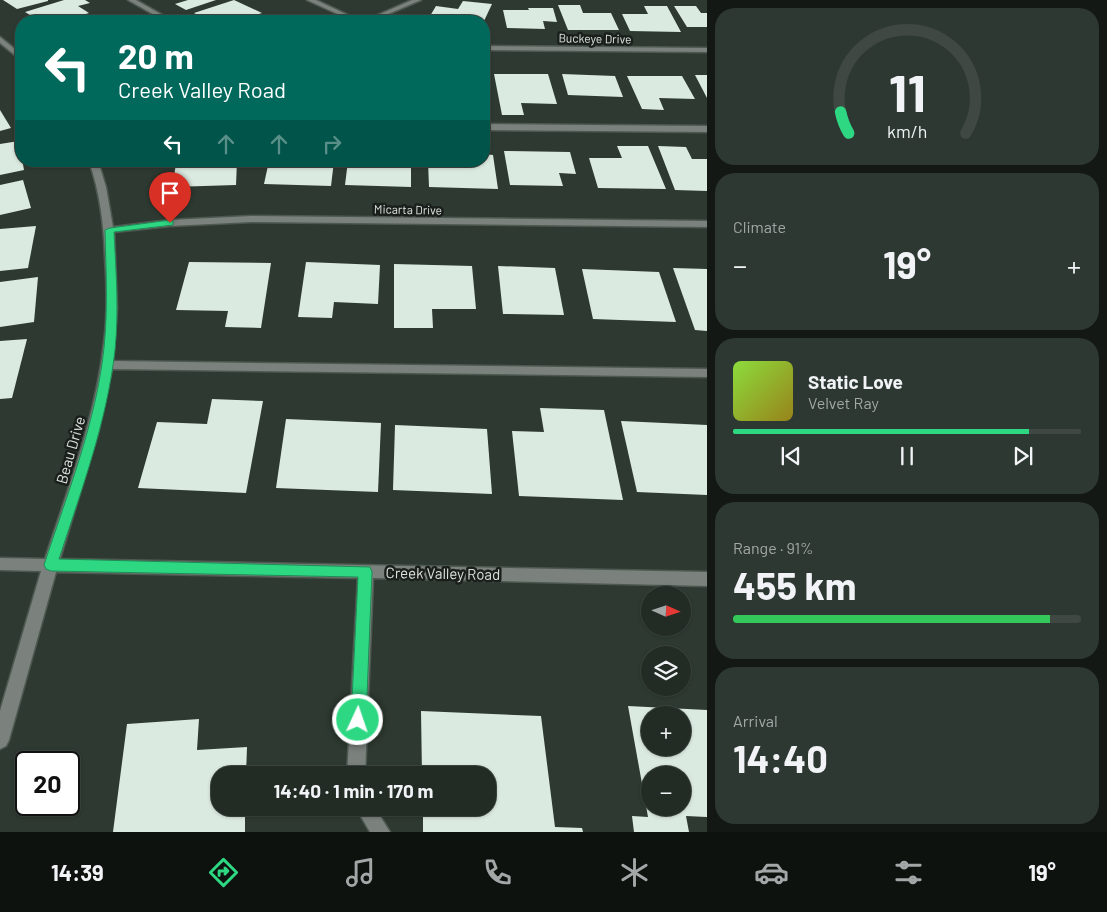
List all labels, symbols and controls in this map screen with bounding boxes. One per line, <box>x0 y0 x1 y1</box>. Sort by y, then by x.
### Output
street label: Buckeye Drive <box>558 30 632 46</box>
text: 20 m <box>118 34 194 76</box>
icon: left <box>35 35 100 100</box>
text: 11 <box>888 60 926 122</box>
text: Creek Valley Road <box>118 76 286 102</box>
text: km/h <box>887 120 927 142</box>
icon: left <box>159 130 187 158</box>
icon: ahead <box>212 130 240 158</box>
icon: ahead <box>265 130 293 158</box>
icon: right <box>318 130 346 158</box>
pin <box>149 172 191 223</box>
icon: arrive <box>156 179 184 207</box>
street label: Micarta Drive <box>374 201 442 217</box>
text: Climate <box>733 217 786 236</box>
text: 19° <box>883 241 931 287</box>
text: − <box>733 248 747 282</box>
text: + <box>1067 248 1081 282</box>
text: Static Love <box>808 370 903 393</box>
text: Velvet Ray <box>808 393 879 412</box>
street label: Beau Drive <box>52 414 88 486</box>
icon: previous <box>777 442 805 470</box>
icon: pause <box>893 442 921 470</box>
icon: next <box>1009 442 1037 470</box>
text: Range · 91% <box>733 538 814 557</box>
text: 455 km <box>733 562 857 608</box>
street label: Creek Valley Road <box>386 563 500 583</box>
north arrow <box>641 586 691 636</box>
map controls <box>641 586 691 816</box>
button: layers <box>641 646 691 696</box>
position arrow <box>331 693 383 745</box>
button: + <box>641 706 691 756</box>
text: Arrival <box>733 711 778 730</box>
text: 14:40 <box>733 735 828 781</box>
speed limit sign: 20 <box>15 751 80 816</box>
button: − <box>641 766 691 816</box>
text: 14:40 · 1 min · 170 m <box>274 779 433 802</box>
icon: directions <box>206 855 241 890</box>
icon: music <box>343 855 378 890</box>
icon: phone <box>480 855 515 890</box>
icon: climate <box>617 855 652 890</box>
icon: car <box>754 855 789 890</box>
icon: filters <box>891 855 926 890</box>
text: 14:39 <box>51 859 104 885</box>
text: 19° <box>1028 859 1056 885</box>

